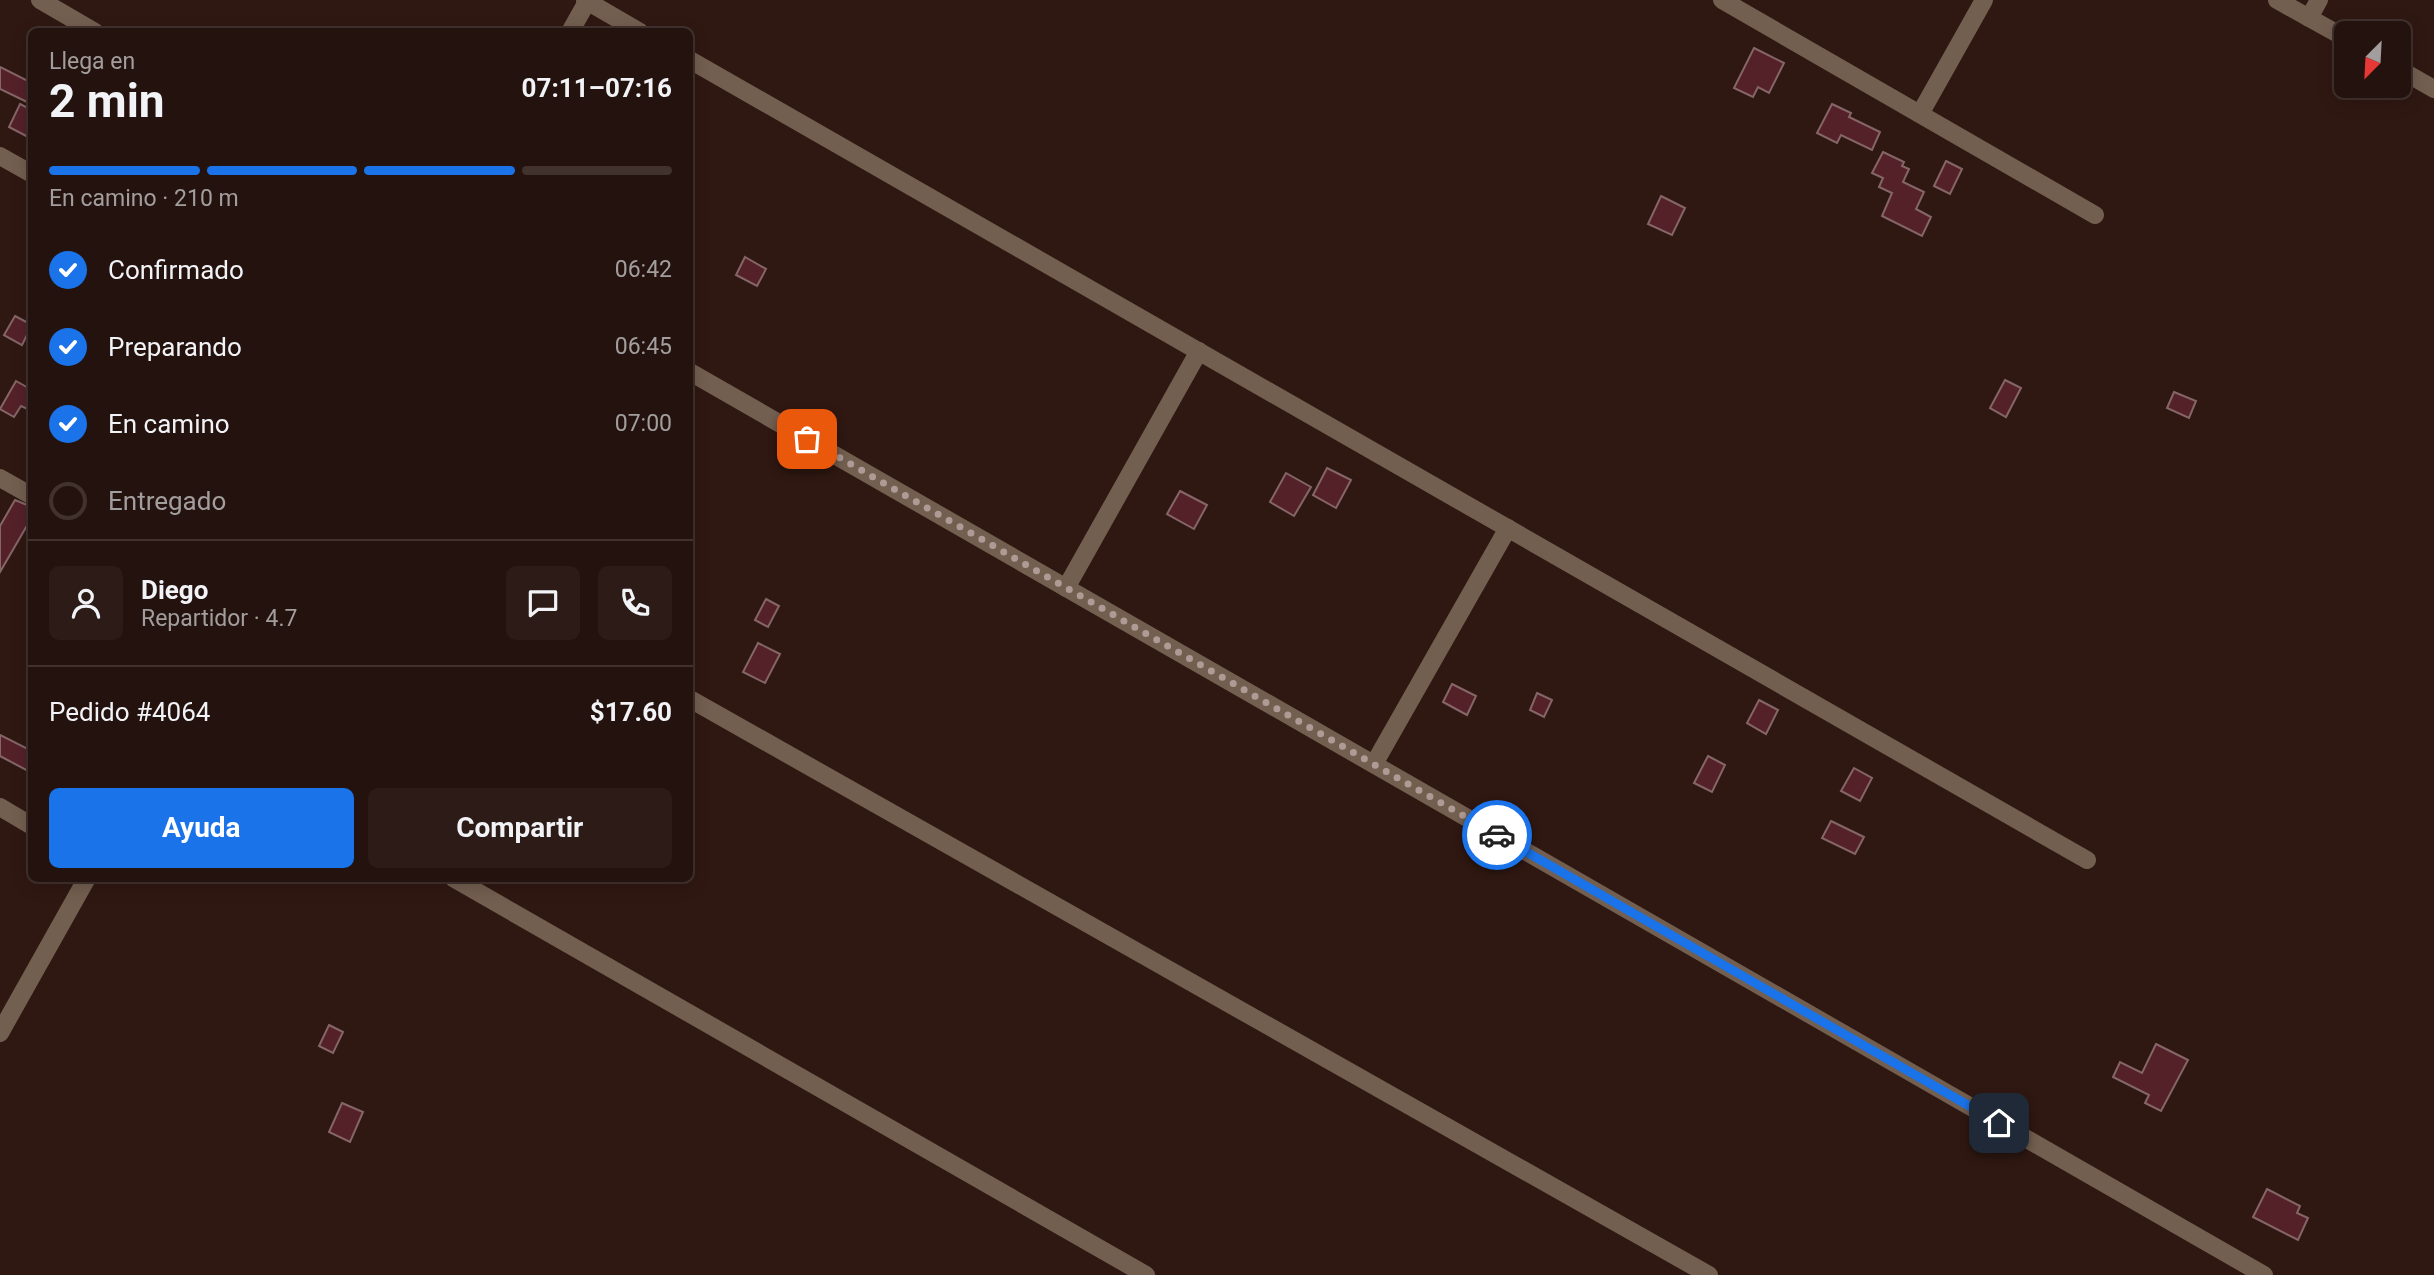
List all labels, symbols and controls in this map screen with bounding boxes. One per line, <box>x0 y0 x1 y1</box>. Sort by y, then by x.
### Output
north arrow <box>2334 21 2412 98</box>
map controls <box>2334 21 2411 98</box>
text: Llega en <box>49 48 135 75</box>
text: 07:11–07:16 <box>522 73 672 103</box>
text: 2 min <box>49 74 165 128</box>
text: En camino · 210 m <box>49 185 239 212</box>
icon: check <box>49 251 87 289</box>
text: Confirmado <box>108 255 244 285</box>
text: 06:42 <box>615 256 672 283</box>
icon: check <box>49 328 87 366</box>
text: Preparando <box>108 332 242 362</box>
text: 06:45 <box>615 333 672 360</box>
icon: check <box>49 405 87 443</box>
text: En camino <box>108 409 230 439</box>
pin <box>777 409 837 469</box>
text: 07:00 <box>615 410 672 437</box>
icon: bag <box>788 420 826 458</box>
text: Entregado <box>108 486 226 516</box>
button: person <box>49 566 123 640</box>
button: chat <box>506 566 580 640</box>
button: phone <box>598 566 672 640</box>
text: Diego <box>141 575 208 605</box>
text: Repartidor · 4.7 <box>141 605 298 632</box>
text: Pedido #4064 <box>49 697 210 727</box>
text: $17.60 <box>590 697 672 727</box>
button: Ayuda <box>49 788 354 868</box>
button: Compartir <box>368 788 672 868</box>
courier <box>1462 800 1532 870</box>
icon: car <box>1478 816 1516 854</box>
pin <box>1969 1093 2029 1153</box>
icon: home <box>1980 1104 2018 1142</box>

